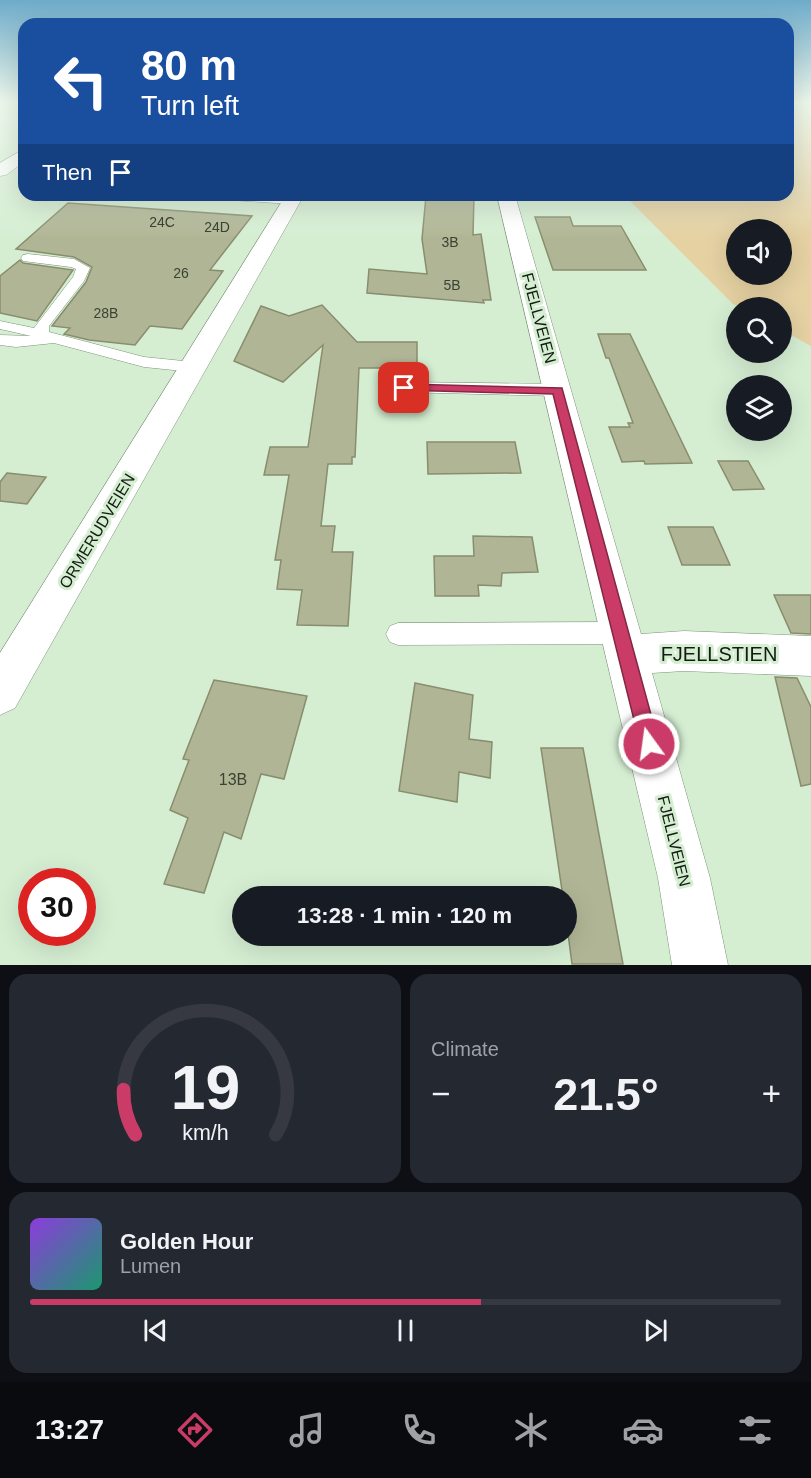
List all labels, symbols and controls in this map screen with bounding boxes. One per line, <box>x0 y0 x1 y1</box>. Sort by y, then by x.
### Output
icon: left <box>42 42 120 120</box>
text: 80 m <box>141 42 237 89</box>
text: Turn left <box>141 91 239 121</box>
icon: arrive <box>104 156 137 189</box>
text: Then <box>42 160 92 185</box>
house number: 24C <box>149 214 175 230</box>
house number: 24D <box>204 219 230 235</box>
map controls <box>726 219 792 441</box>
button: sound <box>726 219 792 285</box>
house number: 3B <box>441 234 459 250</box>
house number: 26 <box>173 265 189 281</box>
street label: FJELLVEIEN <box>519 271 559 365</box>
house number: 5B <box>443 277 461 293</box>
button: search <box>726 297 792 363</box>
house number: 28B <box>94 305 118 321</box>
pin <box>378 362 429 413</box>
icon: arrive <box>387 371 420 404</box>
button: layers <box>726 375 792 441</box>
street label: ORMERUDVEIEN <box>56 471 138 591</box>
street label: FJELLSTIEN <box>661 643 777 665</box>
position arrow <box>617 712 681 776</box>
house number: 13B <box>219 771 247 788</box>
street label: FJELLVEIEN <box>654 794 694 888</box>
speed limit sign: 30 <box>18 868 96 946</box>
text: 13:28 · 1 min · 120 m <box>297 903 512 928</box>
text: Climate <box>431 1038 499 1060</box>
text: 19 <box>170 1053 240 1122</box>
text: 21.5° <box>553 1069 659 1120</box>
text: − <box>431 1075 450 1112</box>
text: + <box>762 1075 781 1112</box>
text: km/h <box>182 1122 228 1146</box>
text: Golden Hour <box>120 1229 253 1254</box>
text: Lumen <box>120 1255 181 1277</box>
icon: previous <box>139 1314 172 1347</box>
icon: pause <box>389 1314 422 1347</box>
icon: next <box>639 1314 672 1347</box>
icon: directions <box>174 1409 216 1451</box>
icon: music <box>286 1409 328 1451</box>
icon: phone <box>398 1409 440 1451</box>
icon: climate <box>510 1409 552 1451</box>
icon: car <box>622 1409 664 1451</box>
icon: filters <box>734 1409 776 1451</box>
text: 13:27 <box>35 1415 104 1445</box>

